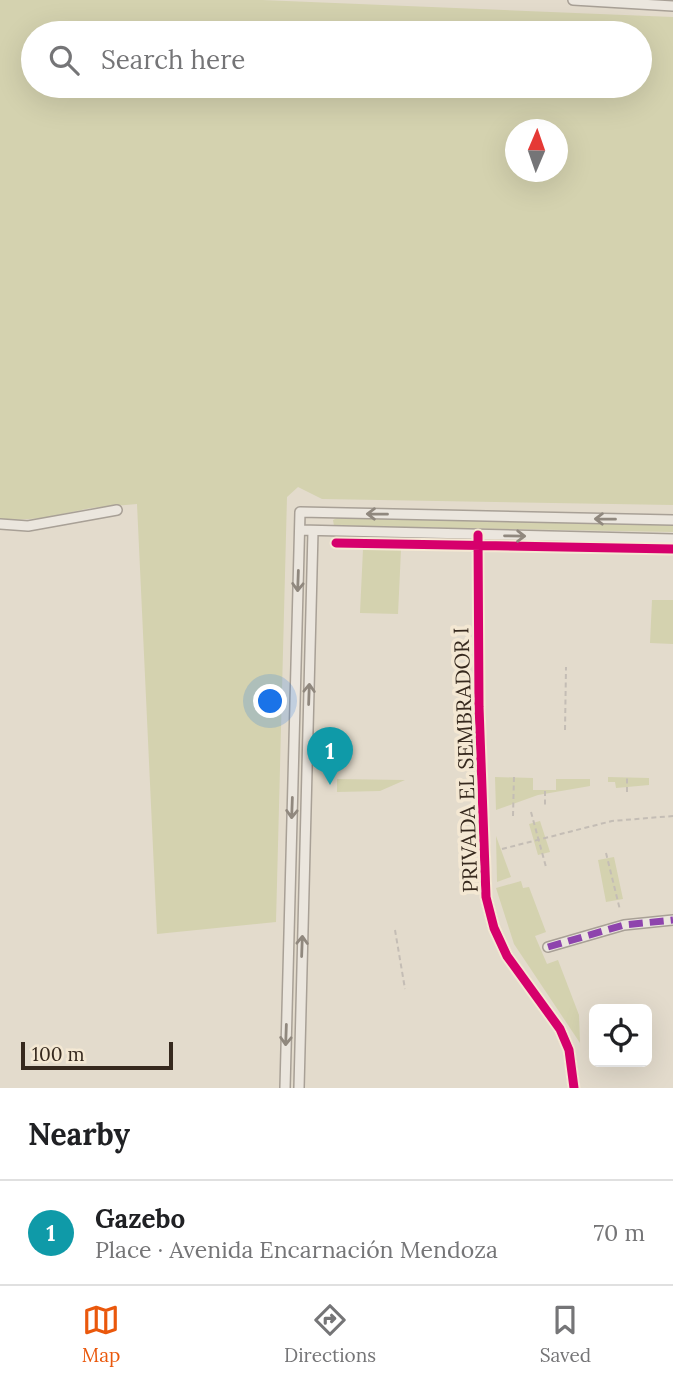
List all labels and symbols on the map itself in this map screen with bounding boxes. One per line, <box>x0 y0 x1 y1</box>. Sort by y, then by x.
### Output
north arrow <box>505 119 568 182</box>
one-way arrow <box>366 507 389 521</box>
one-way arrow <box>594 512 617 526</box>
one-way arrow <box>503 529 526 542</box>
one-way arrow <box>292 569 305 592</box>
street label: PRIVADA EL SEMBRADOR I <box>447 627 484 893</box>
one-way arrow <box>302 683 316 706</box>
your location <box>253 684 287 718</box>
pin: 1 <box>307 727 353 785</box>
one-way arrow <box>286 796 299 819</box>
one-way arrow <box>296 935 309 958</box>
one-way arrow <box>280 1024 293 1047</box>
scale bar <box>21 1039 173 1071</box>

